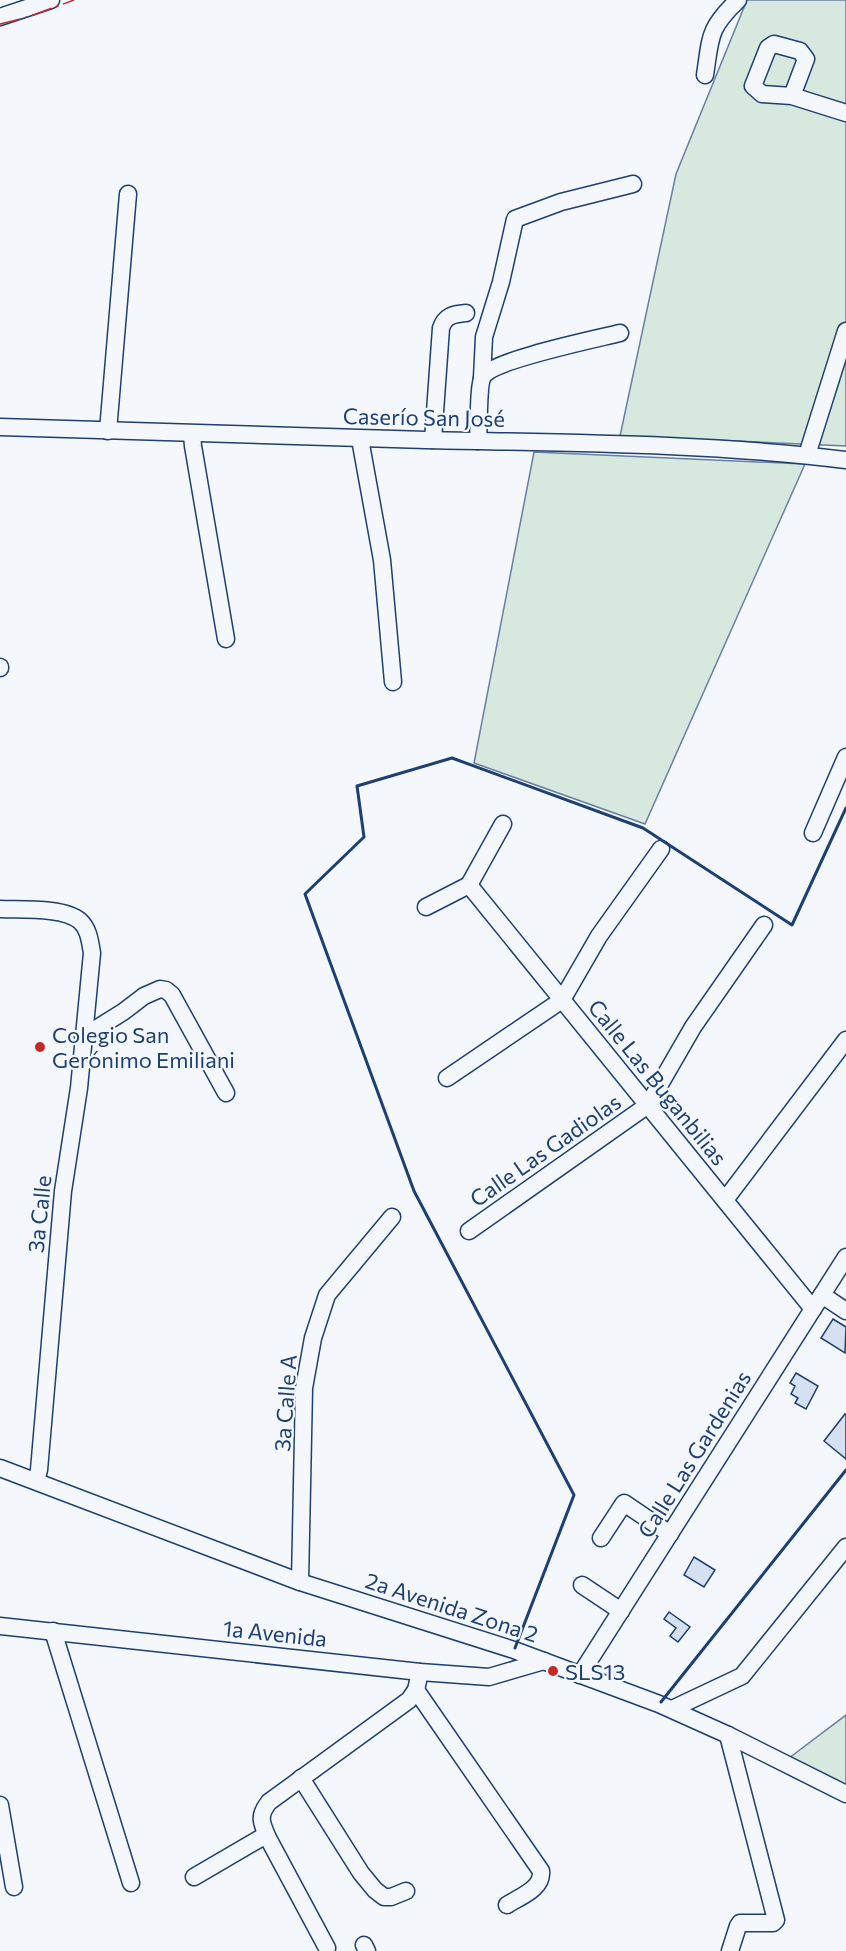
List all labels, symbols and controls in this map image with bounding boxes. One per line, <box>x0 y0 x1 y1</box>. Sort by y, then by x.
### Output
street label: Caserío San José <box>343 402 505 432</box>
street label: Calle Las Buganbilias <box>583 994 733 1170</box>
place label: Colegio San Gerónimo Emiliani <box>52 1021 235 1073</box>
marker: Colegio San Gerónimo Emiliani <box>33 1040 47 1054</box>
street label: Calle Las Gadiolas <box>464 1088 626 1212</box>
street label: 3a Calle <box>22 1174 56 1254</box>
street label: 3a Calle A <box>268 1354 302 1452</box>
street label: Calle Las Gardenias <box>632 1365 756 1543</box>
street label: 2a Avenida Zona 2 <box>362 1566 542 1648</box>
street label: 1a Avenida <box>222 1614 328 1652</box>
place label: SLS13 <box>565 1658 625 1685</box>
marker: SLS13 <box>546 1664 560 1678</box>

